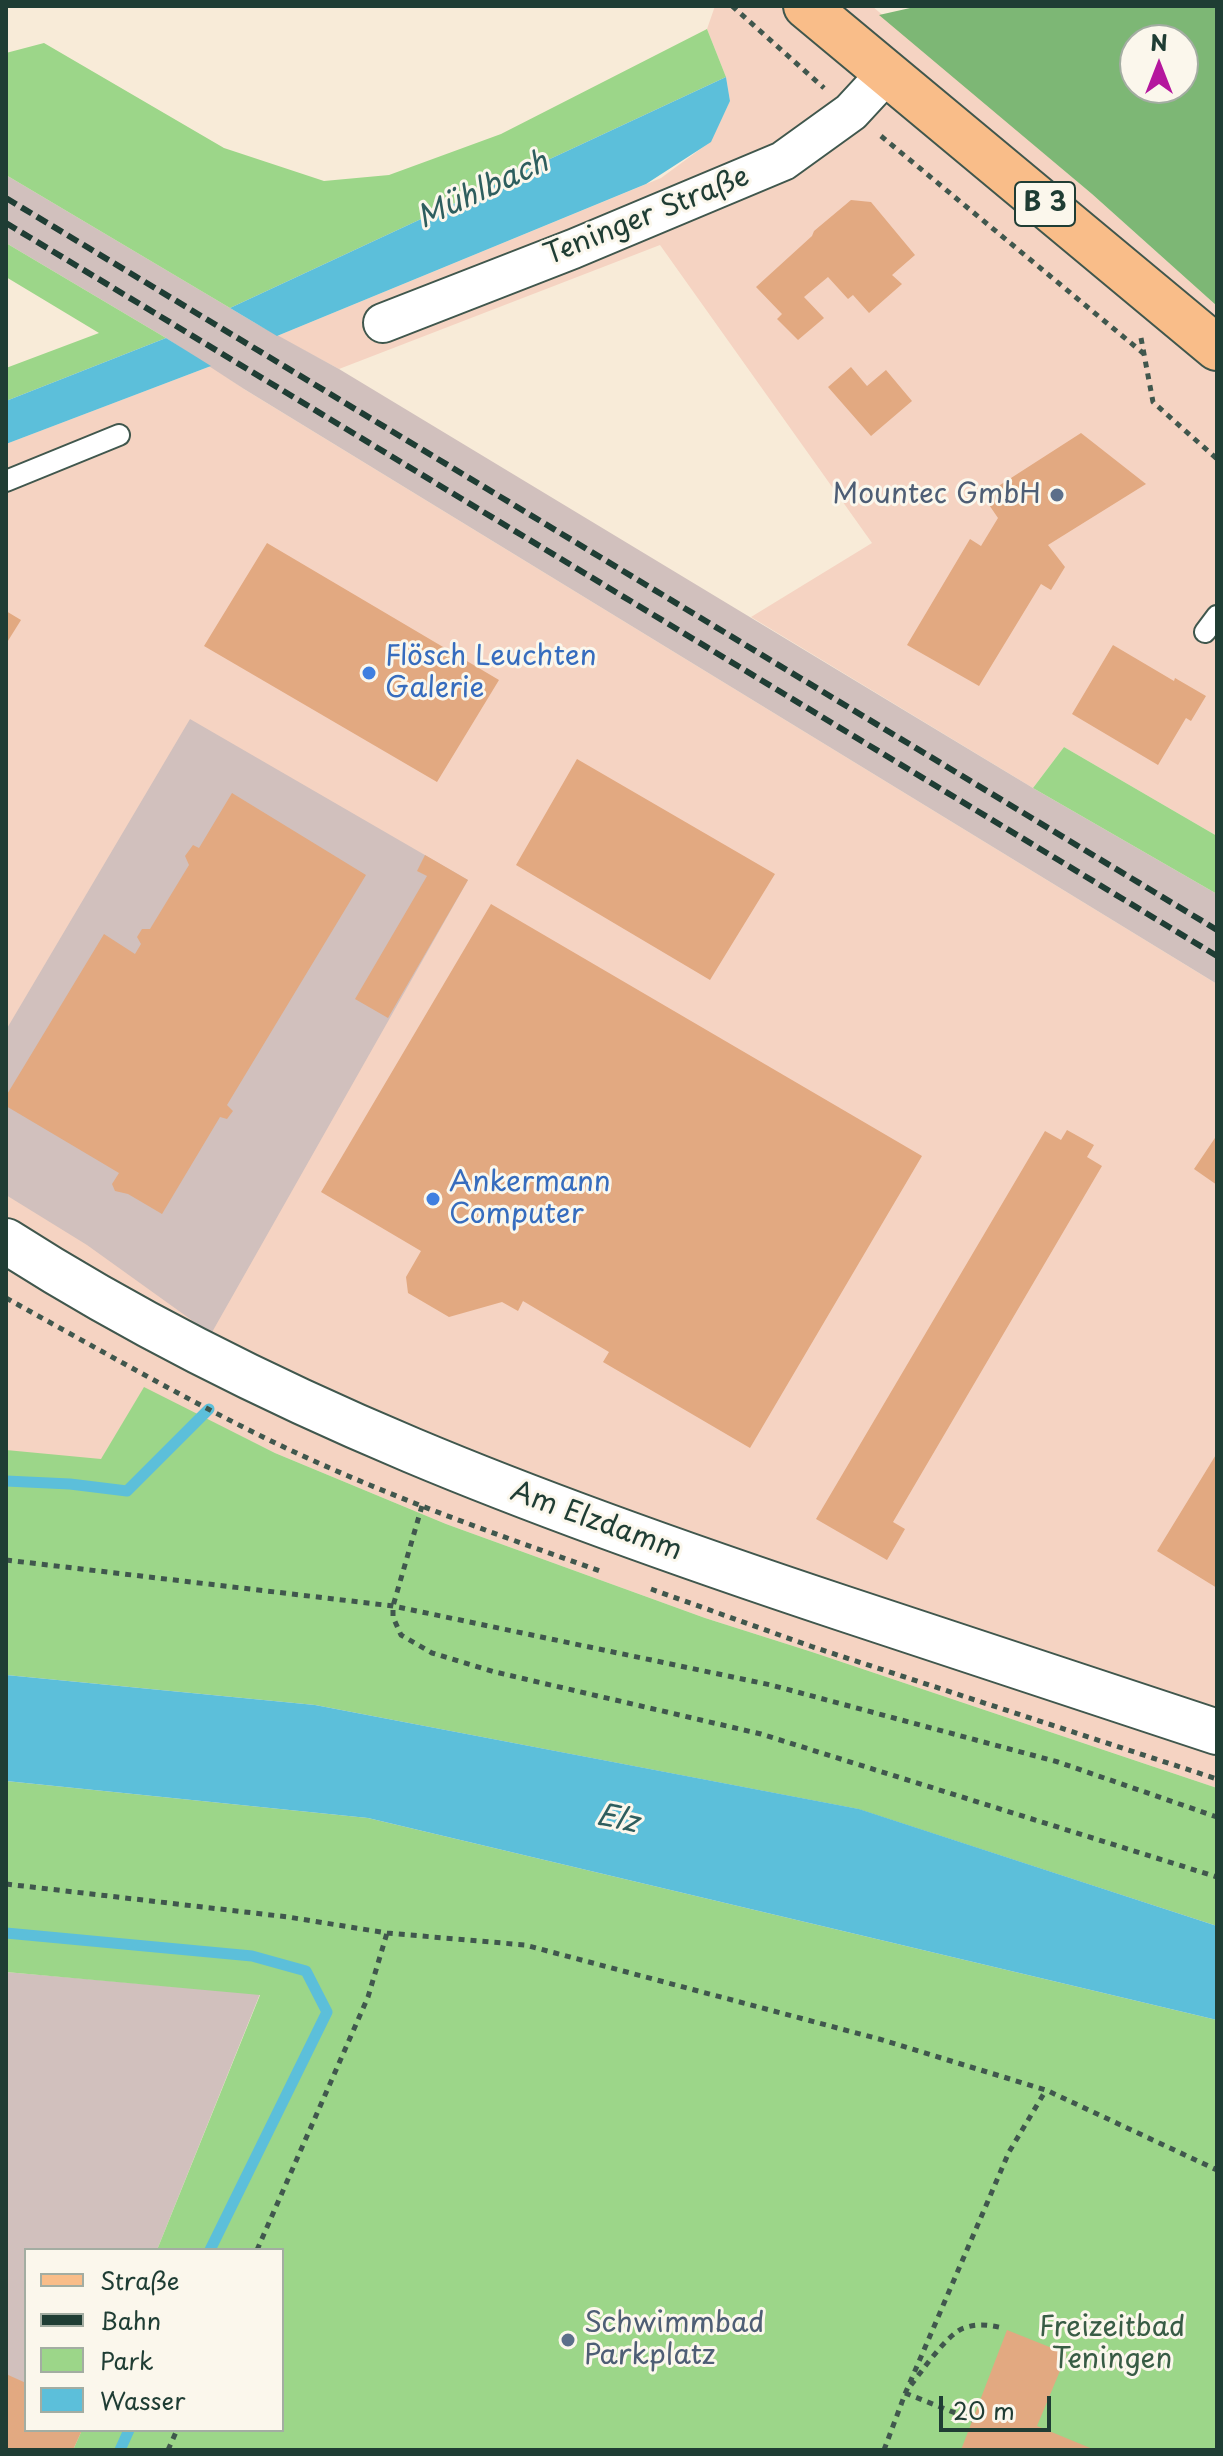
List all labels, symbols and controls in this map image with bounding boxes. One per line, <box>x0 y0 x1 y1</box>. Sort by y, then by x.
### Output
north arrow <box>1119 24 1199 104</box>
text: N <box>1150 25 1168 58</box>
water label: Mühlbach <box>412 145 554 237</box>
street label: Teninger Straße <box>540 161 754 273</box>
road number: B 3 <box>1015 182 1075 226</box>
place label: Mountec GmbH <box>832 478 1041 512</box>
marker: Mountec GmbH <box>1048 486 1066 504</box>
place label: Flösch Leuchten Galerie <box>385 640 596 706</box>
marker: Flösch Leuchten Galerie <box>360 664 378 682</box>
place label: Ankermann Computer <box>449 1166 611 1232</box>
marker: Ankermann Computer <box>424 1190 442 1208</box>
street label: Am Elzdamm <box>506 1476 686 1568</box>
water label: Elz <box>593 1798 641 1842</box>
legend <box>24 2248 284 2432</box>
text: Straße <box>100 2262 179 2298</box>
text: Bahn <box>100 2302 161 2338</box>
place label: Schwimmbad Parkplatz <box>584 2307 765 2373</box>
park label: Freizeitbad Teningen <box>1039 2311 1185 2377</box>
marker: Schwimmbad Parkplatz <box>559 2331 577 2349</box>
text: Park <box>100 2342 154 2378</box>
scale bar <box>943 2380 1055 2430</box>
text: Wasser <box>100 2382 185 2418</box>
text: 20 m <box>953 2392 1015 2428</box>

